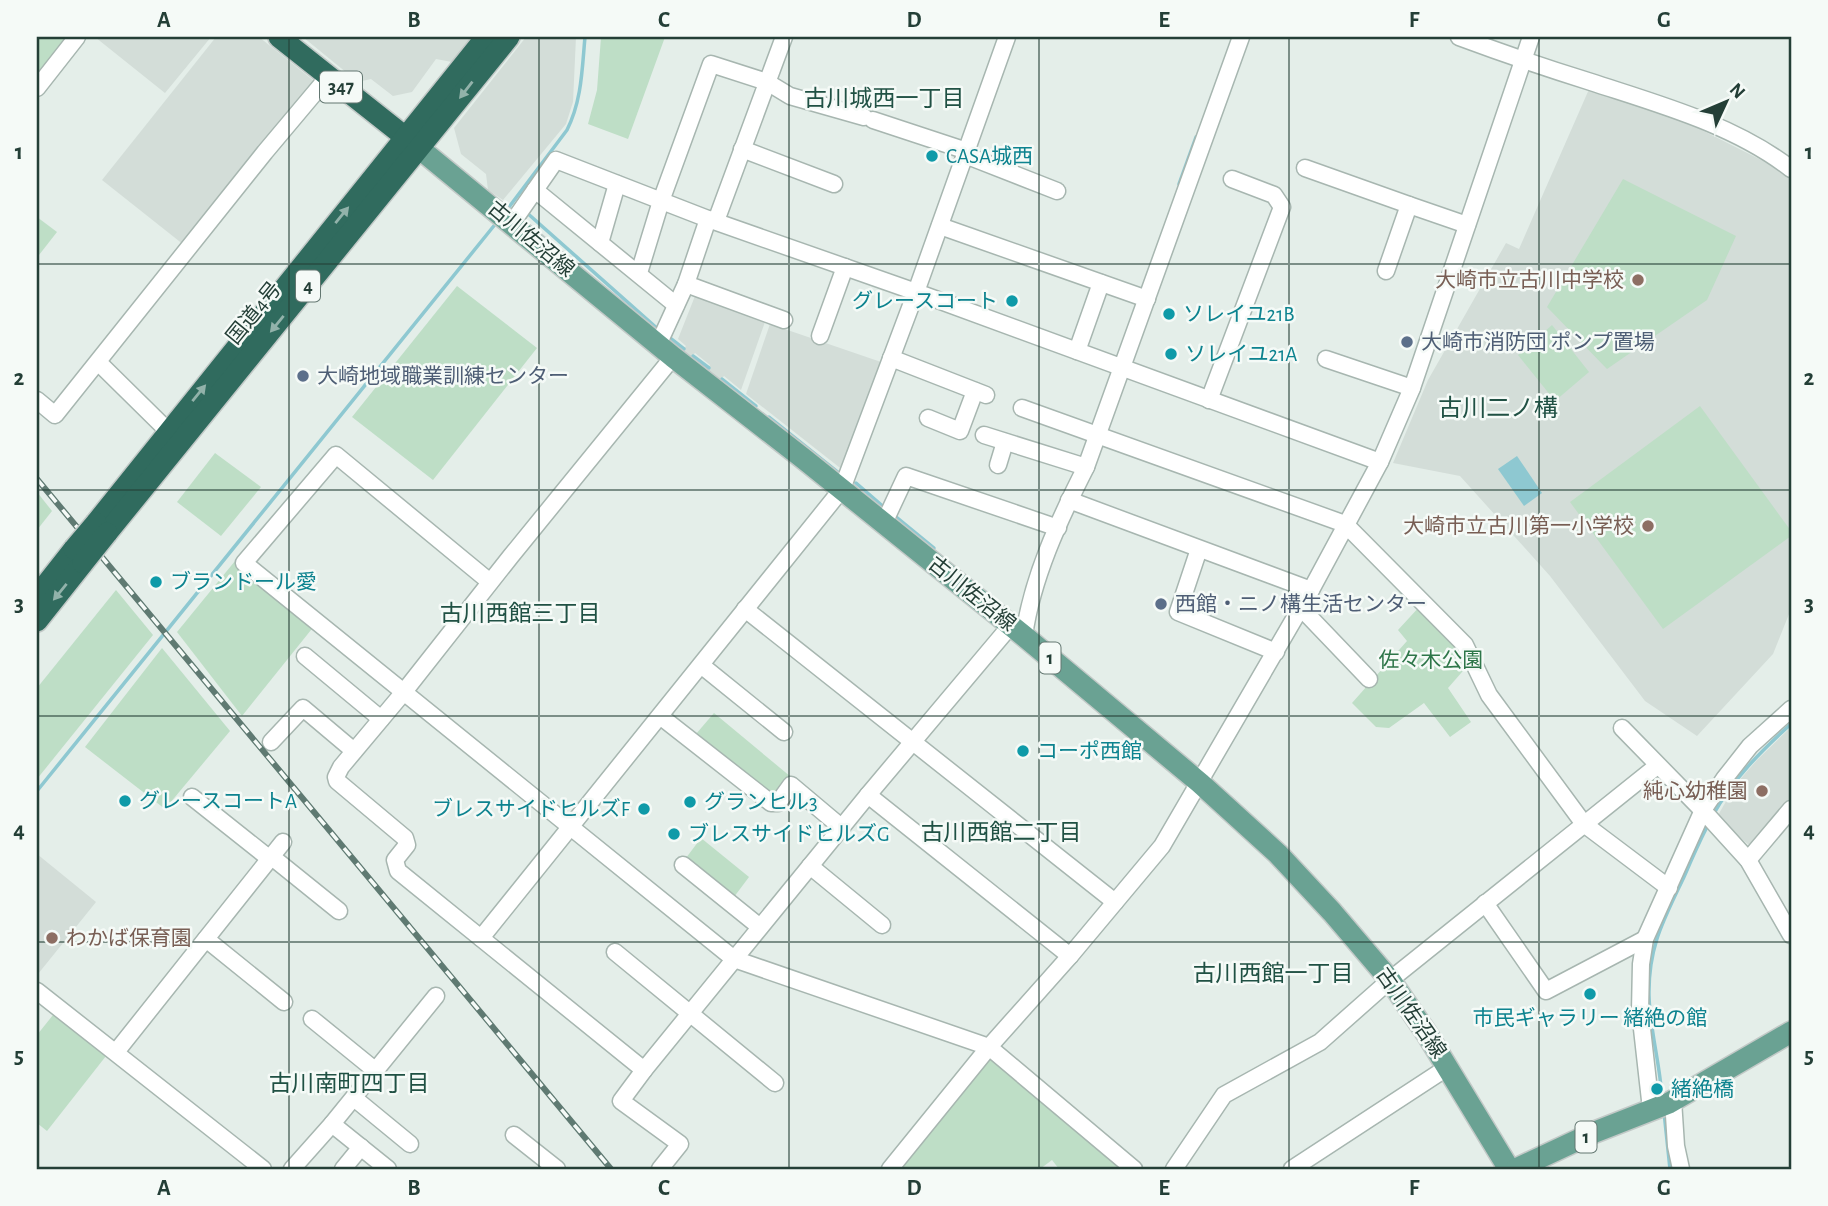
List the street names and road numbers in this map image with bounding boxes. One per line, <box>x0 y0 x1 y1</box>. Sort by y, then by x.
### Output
road number: 347 <box>320 72 362 102</box>
street label: 古川佐沼線 <box>484 196 579 281</box>
road number: 4 <box>296 270 320 302</box>
street label: 国道4号 <box>222 277 285 348</box>
street label: 古川佐沼線 <box>925 552 1020 635</box>
road number: 1 <box>1040 642 1060 674</box>
street label: 古川佐沼線 <box>1372 963 1451 1062</box>
road number: 1 <box>1576 1121 1596 1152</box>

